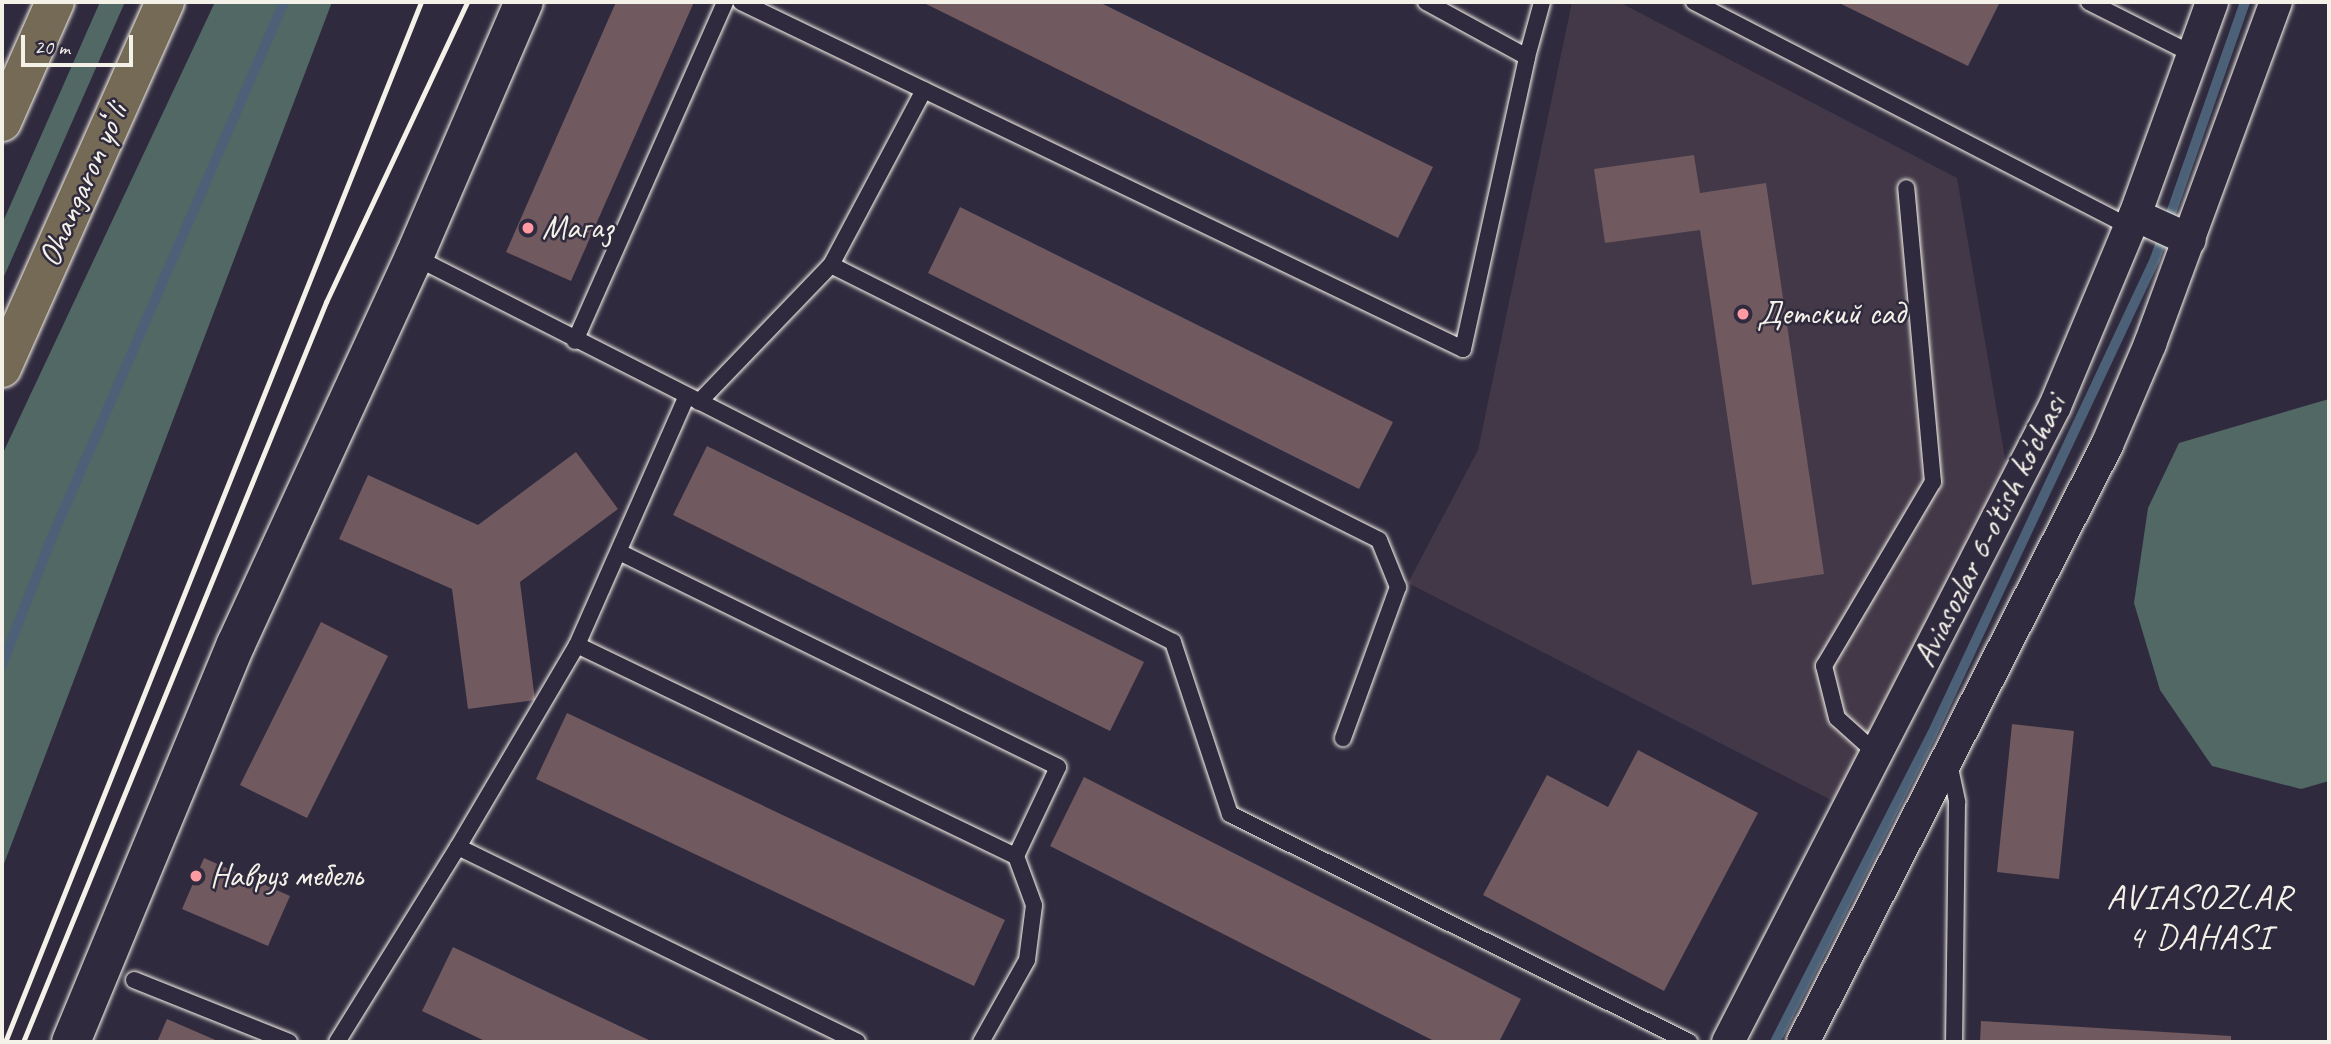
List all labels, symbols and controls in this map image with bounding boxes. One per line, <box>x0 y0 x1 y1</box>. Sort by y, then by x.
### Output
scale bar <box>24 21 136 65</box>
text: 20 m <box>34 34 70 60</box>
street label: Ohangaron yoʻli <box>29 97 137 273</box>
place label: Магаз <box>542 208 613 248</box>
marker: Магаз <box>520 220 536 236</box>
place label: Детский сад <box>1757 294 1905 334</box>
marker: Детский сад <box>1735 306 1751 322</box>
street label: Aviasozlar 6-o'tish ko'chasi <box>1904 389 2076 673</box>
place label: Навруз мебель <box>210 856 363 896</box>
marker: Навруз мебель <box>188 868 204 884</box>
district label: AVIASOZLAR 4 DAHASI <box>2109 876 2291 958</box>

